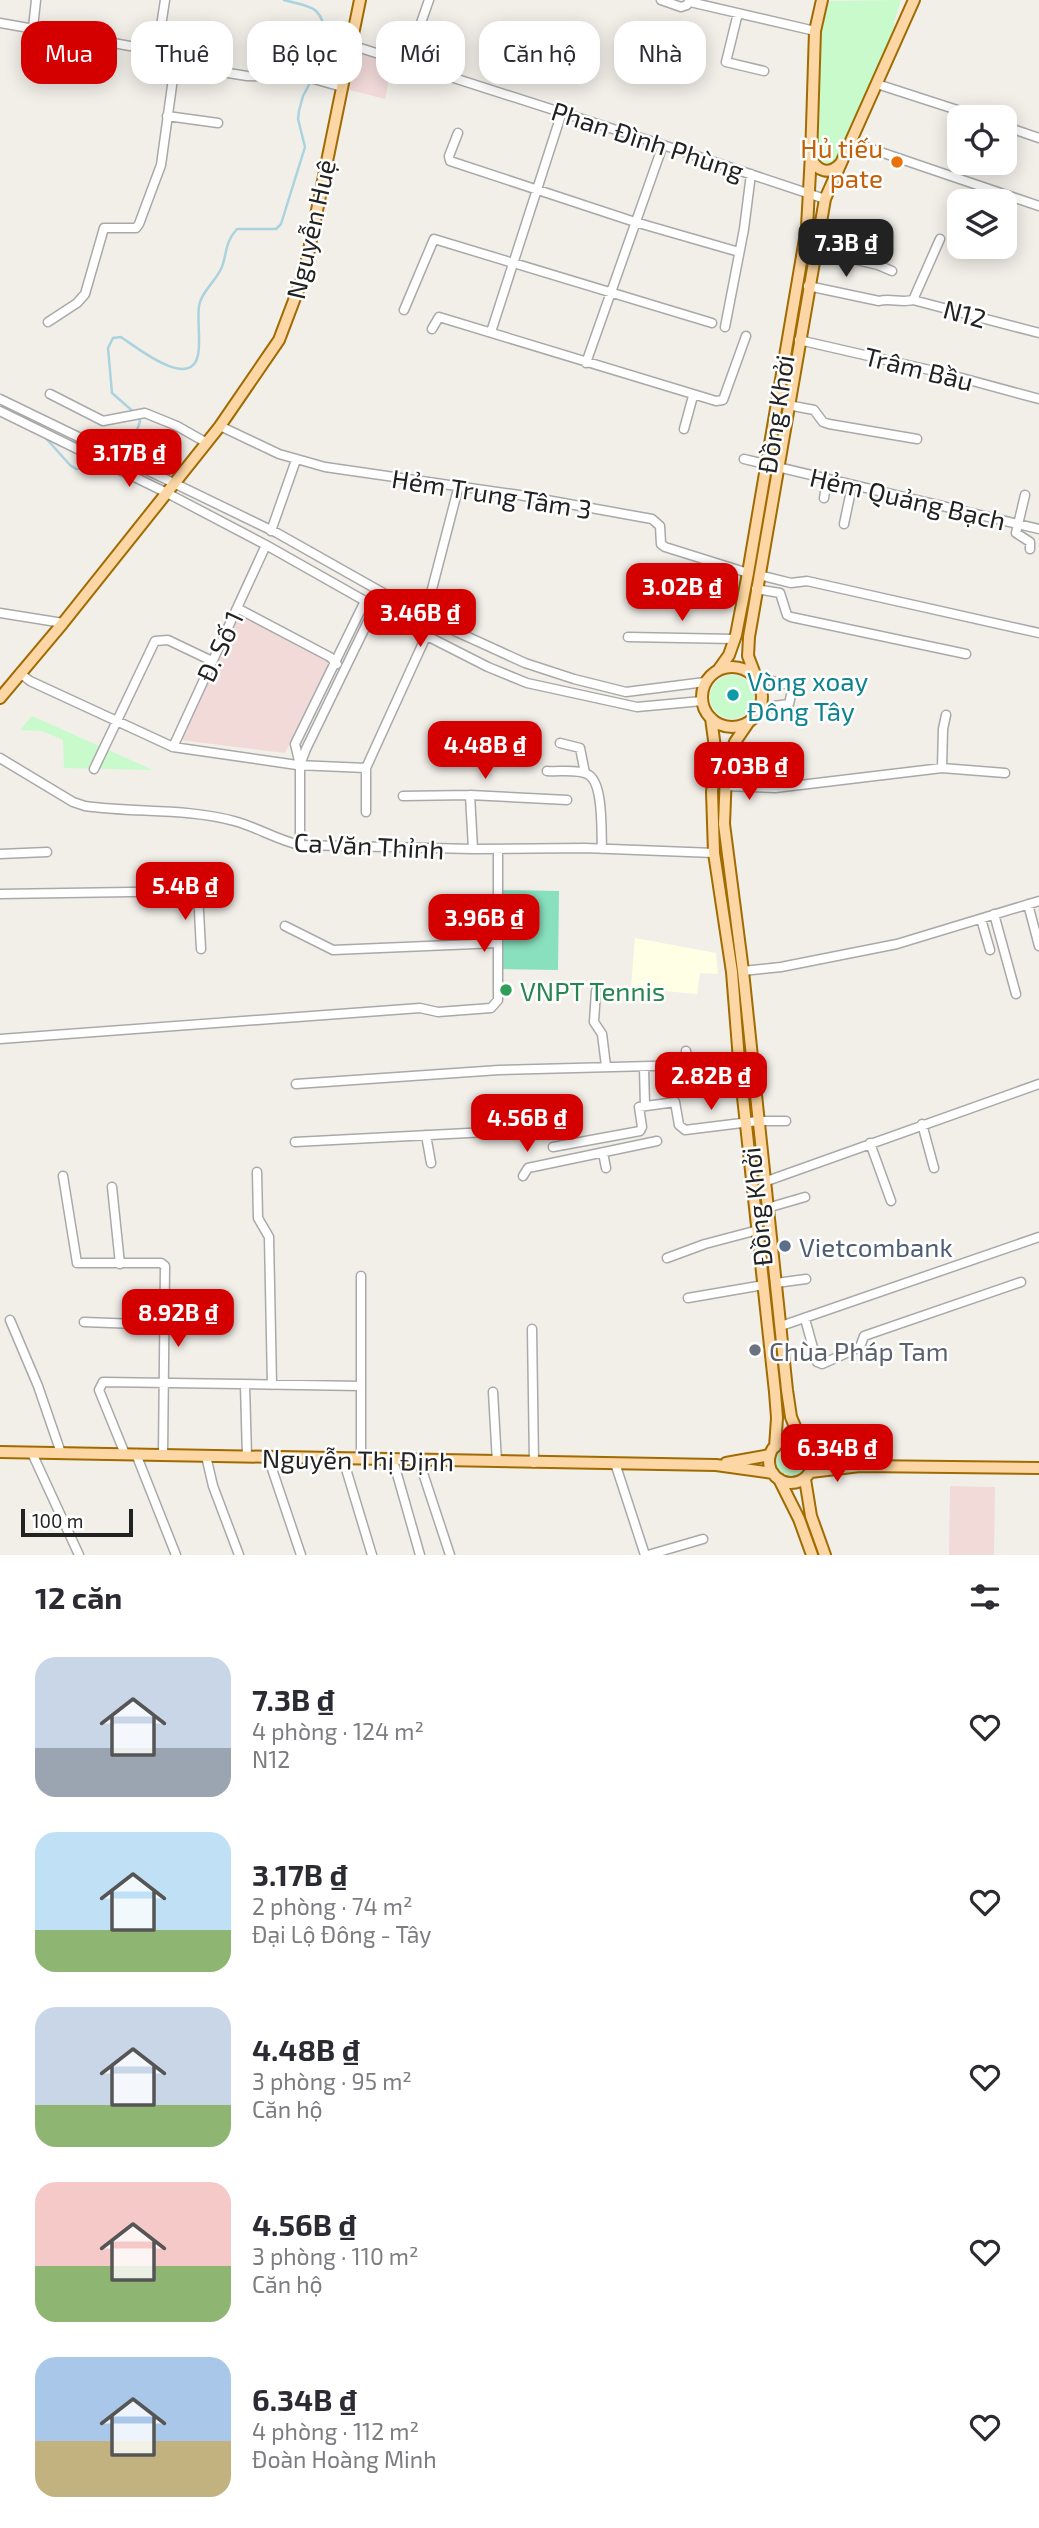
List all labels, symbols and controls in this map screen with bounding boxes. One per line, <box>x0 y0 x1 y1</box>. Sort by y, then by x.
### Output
chip: Mua <box>21 21 117 84</box>
chip: Thuê <box>131 21 233 84</box>
chip: Bộ lọc <box>247 21 362 84</box>
chip: Mới <box>376 21 465 84</box>
chip: Căn hộ <box>479 21 600 84</box>
chip: Nhà <box>614 21 706 84</box>
street label: Phan Đình Phùng <box>548 94 748 186</box>
map controls <box>947 105 1017 259</box>
button: locate <box>947 105 1017 175</box>
place label: Hủ tiếu pate <box>800 132 883 193</box>
marker: Hủ tiếu pate <box>889 154 905 170</box>
street label: Nguyễn Huệ <box>279 156 341 302</box>
button: layers <box>947 189 1017 259</box>
pin: 7.3B ₫ <box>789 219 903 279</box>
text: 7.3B ₫ <box>814 228 878 256</box>
street label: N12 <box>940 292 990 334</box>
street label: Trâm Bầu <box>861 340 977 396</box>
street label: Đồng Khởi <box>750 353 800 475</box>
pin: 3.17B ₫ <box>64 430 194 489</box>
text: 3.17B ₫ <box>92 438 166 466</box>
street label: Hẻm Quảng Bạch <box>807 460 1009 536</box>
street label: Hẻm Trung Tâm 3 <box>390 462 594 524</box>
pin: 3.02B ₫ <box>617 564 747 623</box>
text: 3.02B ₫ <box>642 572 722 600</box>
pin: 3.46B ₫ <box>355 590 485 649</box>
text: 3.46B ₫ <box>380 598 460 626</box>
street label: Đ. Số 1 <box>189 606 249 686</box>
place label: Vòng xoay Đông Tây <box>747 665 869 726</box>
marker: Vòng xoay Đông Tây <box>725 687 741 703</box>
pin: 4.48B ₫ <box>420 722 550 781</box>
text: 4.48B ₫ <box>444 730 526 758</box>
pin: 7.03B ₫ <box>684 742 814 802</box>
text: 7.03B ₫ <box>710 751 788 779</box>
street label: Ca Văn Thỉnh <box>293 826 445 864</box>
pin: 5.4B ₫ <box>128 862 242 922</box>
text: 5.4B ₫ <box>152 871 218 899</box>
pin: 3.96B ₫ <box>419 894 549 954</box>
text: 3.96B ₫ <box>444 903 524 931</box>
place label: VNPT Tennis <box>520 975 665 1006</box>
marker: VNPT Tennis <box>498 982 514 998</box>
pin: 2.82B ₫ <box>646 1052 776 1112</box>
text: 2.82B ₫ <box>671 1061 751 1089</box>
pin: 4.56B ₫ <box>462 1094 592 1154</box>
text: 4.56B ₫ <box>487 1103 567 1131</box>
street label: Đồng Khởi <box>734 1146 778 1268</box>
place label: Vietcombank <box>799 1231 953 1262</box>
marker: Vietcombank <box>777 1238 793 1254</box>
pin: 8.92B ₫ <box>113 1290 243 1349</box>
text: 8.92B ₫ <box>138 1298 218 1326</box>
place label: Chùa Pháp Tam <box>769 1335 949 1366</box>
marker: Chùa Pháp Tam <box>747 1342 763 1358</box>
pin: 6.34B ₫ <box>772 1424 902 1484</box>
text: 6.34B ₫ <box>797 1433 877 1461</box>
street label: Nguyễn Thị Định <box>262 1442 454 1476</box>
scale bar <box>21 1506 133 1538</box>
text: 100 m <box>32 1509 83 1532</box>
icon: filters <box>966 1578 1004 1616</box>
text: 12 căn <box>35 1579 122 1615</box>
text: 7.3B ₫ <box>252 1681 334 1717</box>
icon: home <box>91 1685 175 1769</box>
icon: heart <box>966 1708 1004 1746</box>
text: 4 phòng · 124 m² <box>252 1717 424 1745</box>
text: N12 <box>252 1745 290 1773</box>
text: 3.17B ₫ <box>252 1856 347 1892</box>
icon: home <box>91 1860 175 1944</box>
icon: heart <box>966 1883 1004 1921</box>
text: 2 phòng · 74 m² <box>252 1892 412 1920</box>
text: Đại Lộ Đông - Tây <box>252 1920 432 1948</box>
text: 4.48B ₫ <box>252 2031 360 2067</box>
icon: home <box>91 2035 175 2119</box>
icon: heart <box>966 2058 1004 2096</box>
text: 3 phòng · 95 m² <box>252 2067 412 2095</box>
text: Căn hộ <box>252 2095 323 2123</box>
text: 4.56B ₫ <box>252 2206 356 2242</box>
icon: home <box>91 2210 175 2294</box>
icon: heart <box>966 2233 1004 2271</box>
text: 3 phòng · 110 m² <box>252 2242 419 2270</box>
text: Căn hộ <box>252 2270 323 2298</box>
text: 6.34B ₫ <box>252 2381 357 2417</box>
icon: home <box>91 2385 175 2469</box>
icon: heart <box>966 2408 1004 2446</box>
text: 4 phòng · 112 m² <box>252 2417 419 2445</box>
text: Đoàn Hoàng Minh <box>252 2445 437 2473</box>

